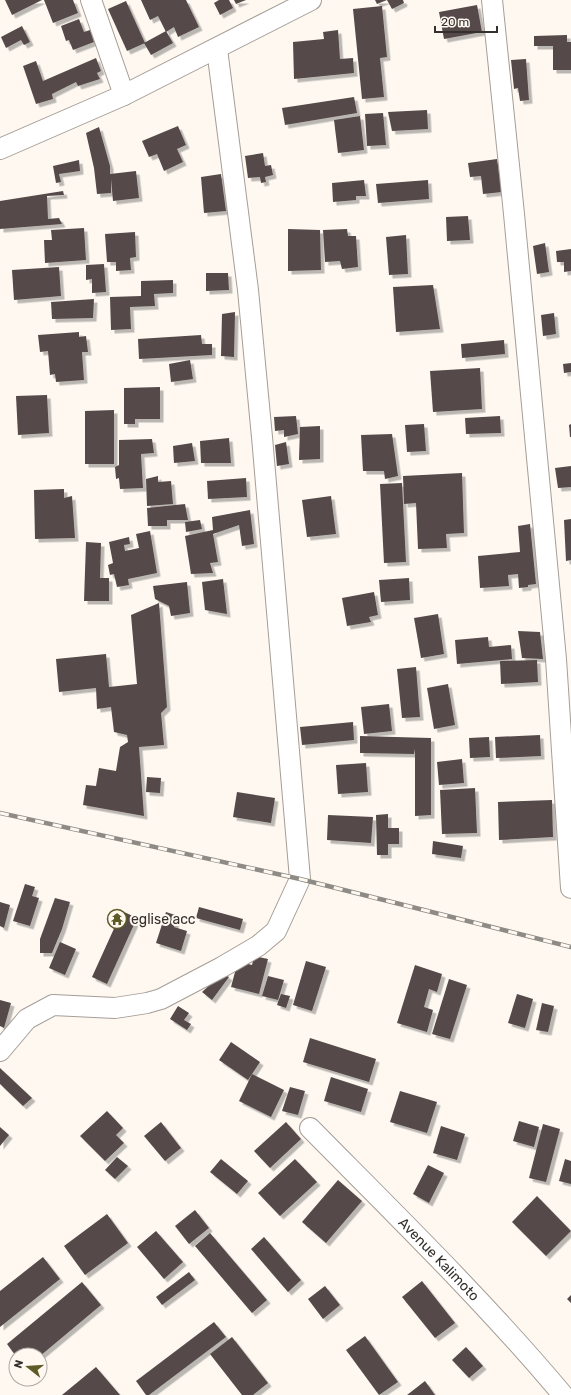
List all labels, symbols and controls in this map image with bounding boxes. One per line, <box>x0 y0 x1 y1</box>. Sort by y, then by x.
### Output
scale bar <box>435 8 497 34</box>
text: 20 m <box>441 15 469 29</box>
temple icon: eglise acc <box>106 908 128 930</box>
place label: eglise acc <box>131 911 196 928</box>
street label: Avenue Kalimoto <box>395 1214 483 1305</box>
north arrow <box>8 1347 48 1387</box>
text: N <box>12 1358 26 1370</box>

